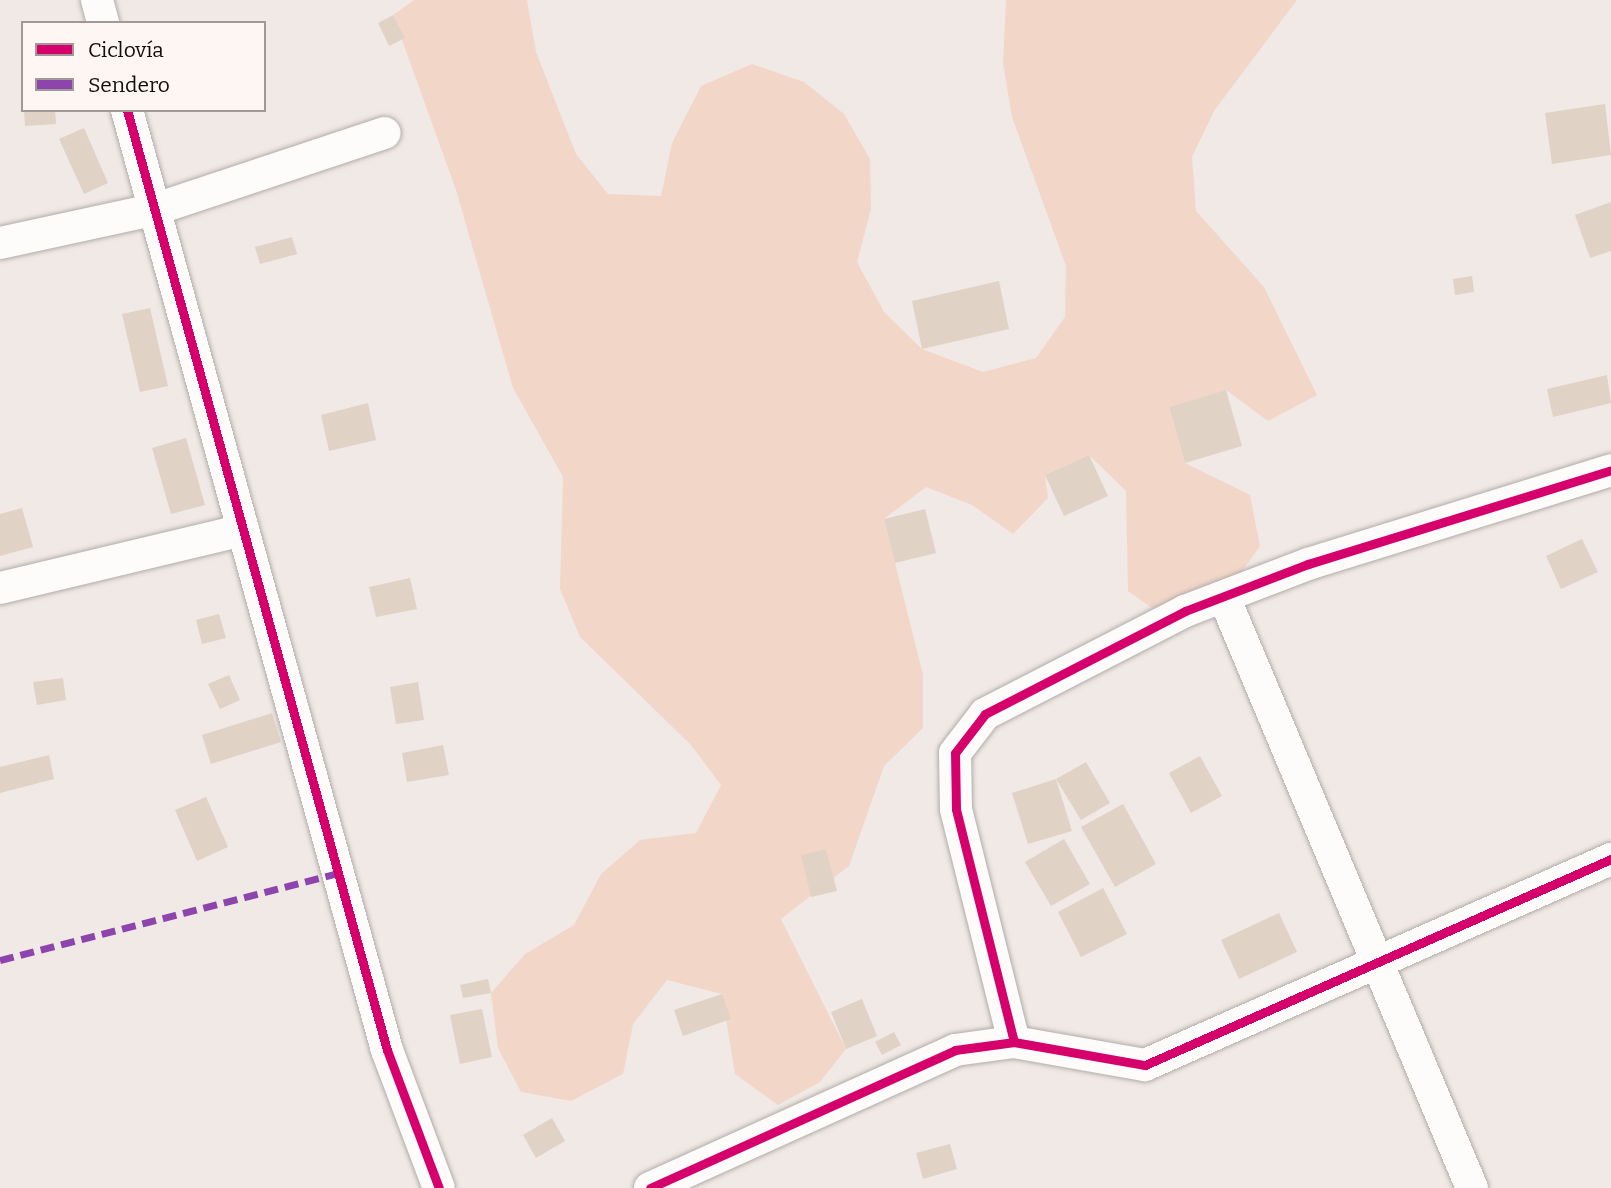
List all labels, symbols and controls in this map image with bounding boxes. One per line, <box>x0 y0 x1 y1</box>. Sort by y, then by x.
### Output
legend <box>21 21 266 112</box>
text: Ciclovía <box>88 37 164 63</box>
text: Sendero <box>88 72 170 98</box>

